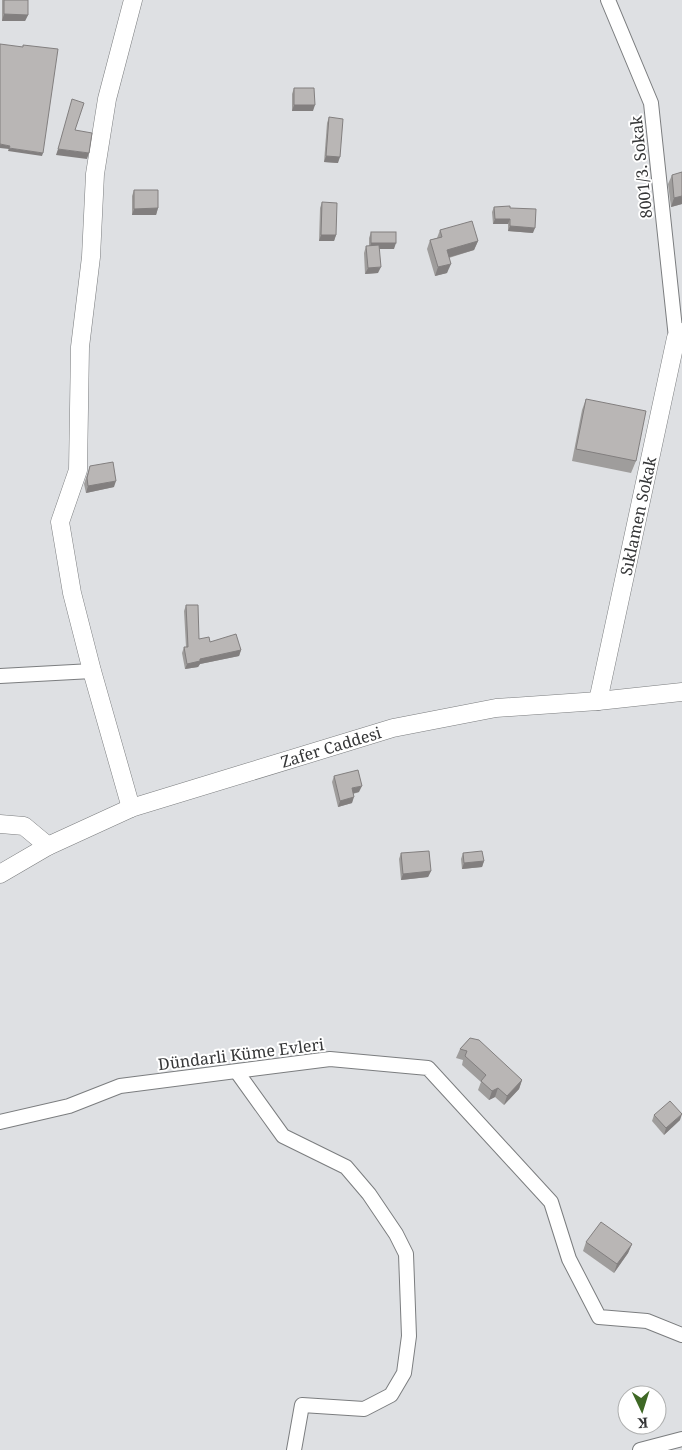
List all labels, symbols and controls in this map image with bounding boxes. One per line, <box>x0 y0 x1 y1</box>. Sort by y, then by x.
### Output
street label: 8001/3. Sokak <box>625 114 657 219</box>
street label: Sıklamen Sokak <box>615 454 661 577</box>
street label: Zafer Caddesi <box>278 721 384 773</box>
street label: Dündarli Küme Evleri <box>157 1033 325 1075</box>
north arrow <box>617 1385 667 1435</box>
text: K <box>636 1414 649 1433</box>

